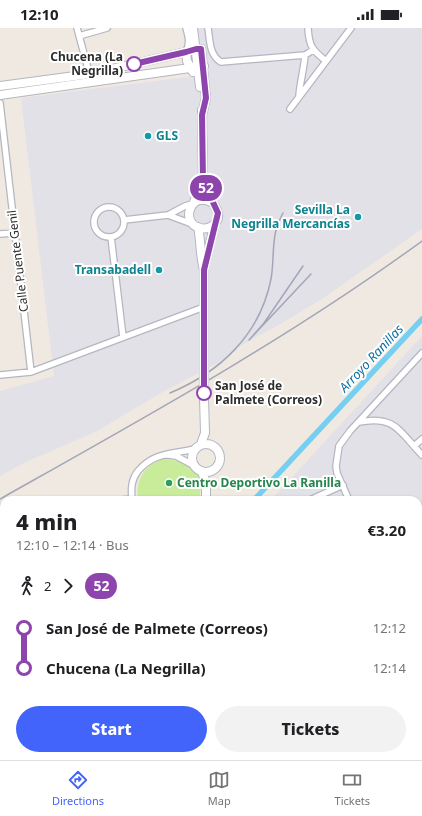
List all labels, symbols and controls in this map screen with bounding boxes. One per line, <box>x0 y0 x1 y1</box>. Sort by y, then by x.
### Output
text: 12:10 <box>20 4 59 24</box>
place label: Chucena (La Negrilla) <box>50 48 123 79</box>
marker: Chucena (La Negrilla) <box>126 56 142 72</box>
place label: GLS <box>156 127 178 144</box>
marker: GLS <box>143 131 153 141</box>
line badge: 52 <box>188 175 224 201</box>
text: 52 <box>198 178 214 197</box>
place label: Sevilla La Negrilla Mercancías <box>231 201 350 232</box>
street label: Calle Puente Genil <box>3 209 32 313</box>
marker: Sevilla La Negrilla Mercancías <box>353 212 363 222</box>
place label: Transabadell <box>75 261 151 278</box>
marker: Transabadell <box>154 265 164 275</box>
water label: Arroyo Ranillas <box>334 320 407 397</box>
place label: San José de Palmete (Correos) <box>215 377 322 408</box>
marker: San José de Palmete (Correos) <box>196 385 212 401</box>
place label: Centro Deportivo La Ranilla <box>177 474 341 491</box>
marker: Centro Deportivo La Ranilla <box>164 478 174 488</box>
text: 4 min <box>16 506 77 536</box>
text: €3.20 <box>367 520 406 540</box>
text: 12:10 – 12:14 · Bus <box>16 536 129 554</box>
icon: walk <box>16 575 38 597</box>
icon: forward <box>57 575 79 597</box>
text: 52 <box>93 576 109 595</box>
text: 2 <box>44 577 51 595</box>
text: San José de Palmete (Correos) <box>46 618 268 638</box>
text: 12:12 <box>373 619 406 637</box>
text: Chucena (La Negrilla) <box>46 658 206 678</box>
text: 12:14 <box>373 659 406 677</box>
button: Start <box>16 706 207 752</box>
button: Tickets <box>215 706 406 752</box>
tab: Directions <box>52 769 104 808</box>
tab: Map <box>208 769 231 808</box>
tab: Tickets <box>335 769 370 808</box>

